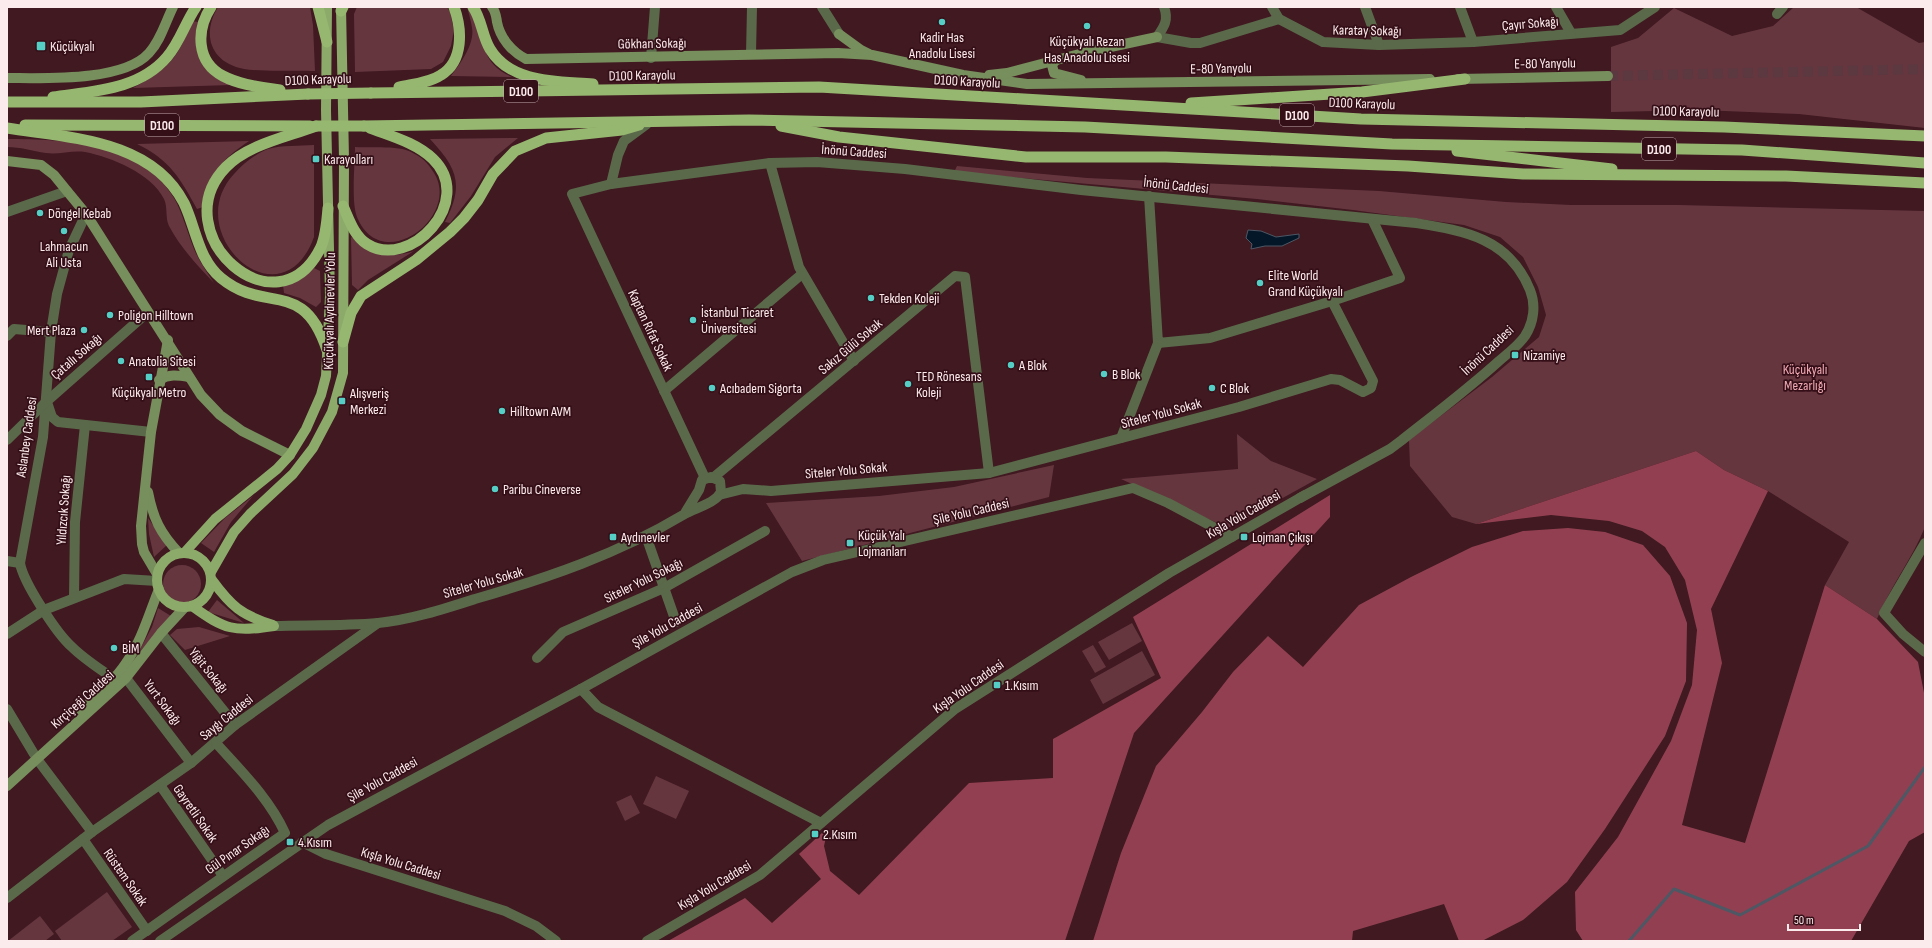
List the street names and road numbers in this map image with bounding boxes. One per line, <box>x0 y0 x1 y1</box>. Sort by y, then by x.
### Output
street label: Çayır Sokağı <box>1501 13 1559 34</box>
street label: Karatay Sokağı <box>1333 21 1401 40</box>
street label: Gökhan Sokağı <box>618 34 686 53</box>
street label: E-80 Yanyolu <box>1514 54 1576 73</box>
street label: E-80 Yanyolu <box>1190 59 1252 78</box>
street label: D100 Karayolu <box>608 66 676 85</box>
street label: D100 Karayolu <box>284 70 352 89</box>
street label: D100 Karayolu <box>933 71 1001 92</box>
road number: D100 <box>504 80 538 102</box>
street label: D100 Karayolu <box>1328 94 1396 113</box>
street label: D100 Karayolu <box>1652 102 1720 121</box>
road number: D100 <box>1280 104 1314 126</box>
road number: D100 <box>145 114 179 136</box>
road number: D100 <box>1642 138 1676 160</box>
street label: İnönü Caddesi <box>821 141 887 162</box>
street label: İnönü Caddesi <box>1142 174 1209 197</box>
street label: Küçükyalı Aydınevler Yolu <box>320 252 339 370</box>
street label: Kaptan Rıfat Sokak <box>624 287 677 374</box>
street label: Sakız Gülü Sokak <box>815 314 886 378</box>
street label: İnönü Caddesi <box>1458 322 1517 379</box>
street label: Çatallı Sokağı <box>47 330 105 383</box>
street label: Siteler Yolu Sokak <box>1119 394 1204 432</box>
street label: Aslanbey Caddesi <box>12 396 41 479</box>
street label: Siteler Yolu Sokak <box>804 458 888 483</box>
street label: Yıldızcık Sokağı <box>53 474 74 546</box>
street label: Kışla Yolu Caddesi <box>1203 486 1283 542</box>
street label: Şile Yolu Caddesi <box>931 494 1011 528</box>
street label: Siteler Yolu Sokağı <box>601 554 685 607</box>
street label: Siteler Yolu Sokak <box>441 563 526 602</box>
street label: Şile Yolu Caddesi <box>629 599 705 652</box>
street label: Yiğit Sokağı <box>185 644 232 696</box>
street label: Kışla Yolu Caddesi <box>930 656 1007 717</box>
street label: Kırçiçeği Caddesi <box>47 667 117 732</box>
street label: Yurt Sokağı <box>140 676 185 728</box>
street label: Saygı Caddesi <box>196 691 256 744</box>
street label: Şile Yolu Caddesi <box>344 753 420 806</box>
street label: Gayretli Sokak <box>169 781 222 846</box>
street label: Gül Pınar Sokağı <box>202 821 273 878</box>
street label: Kışla Yolu Caddesi <box>359 843 443 884</box>
street label: Rüstem Sokak <box>100 845 152 910</box>
street label: Kışla Yolu Caddesi <box>674 857 754 914</box>

